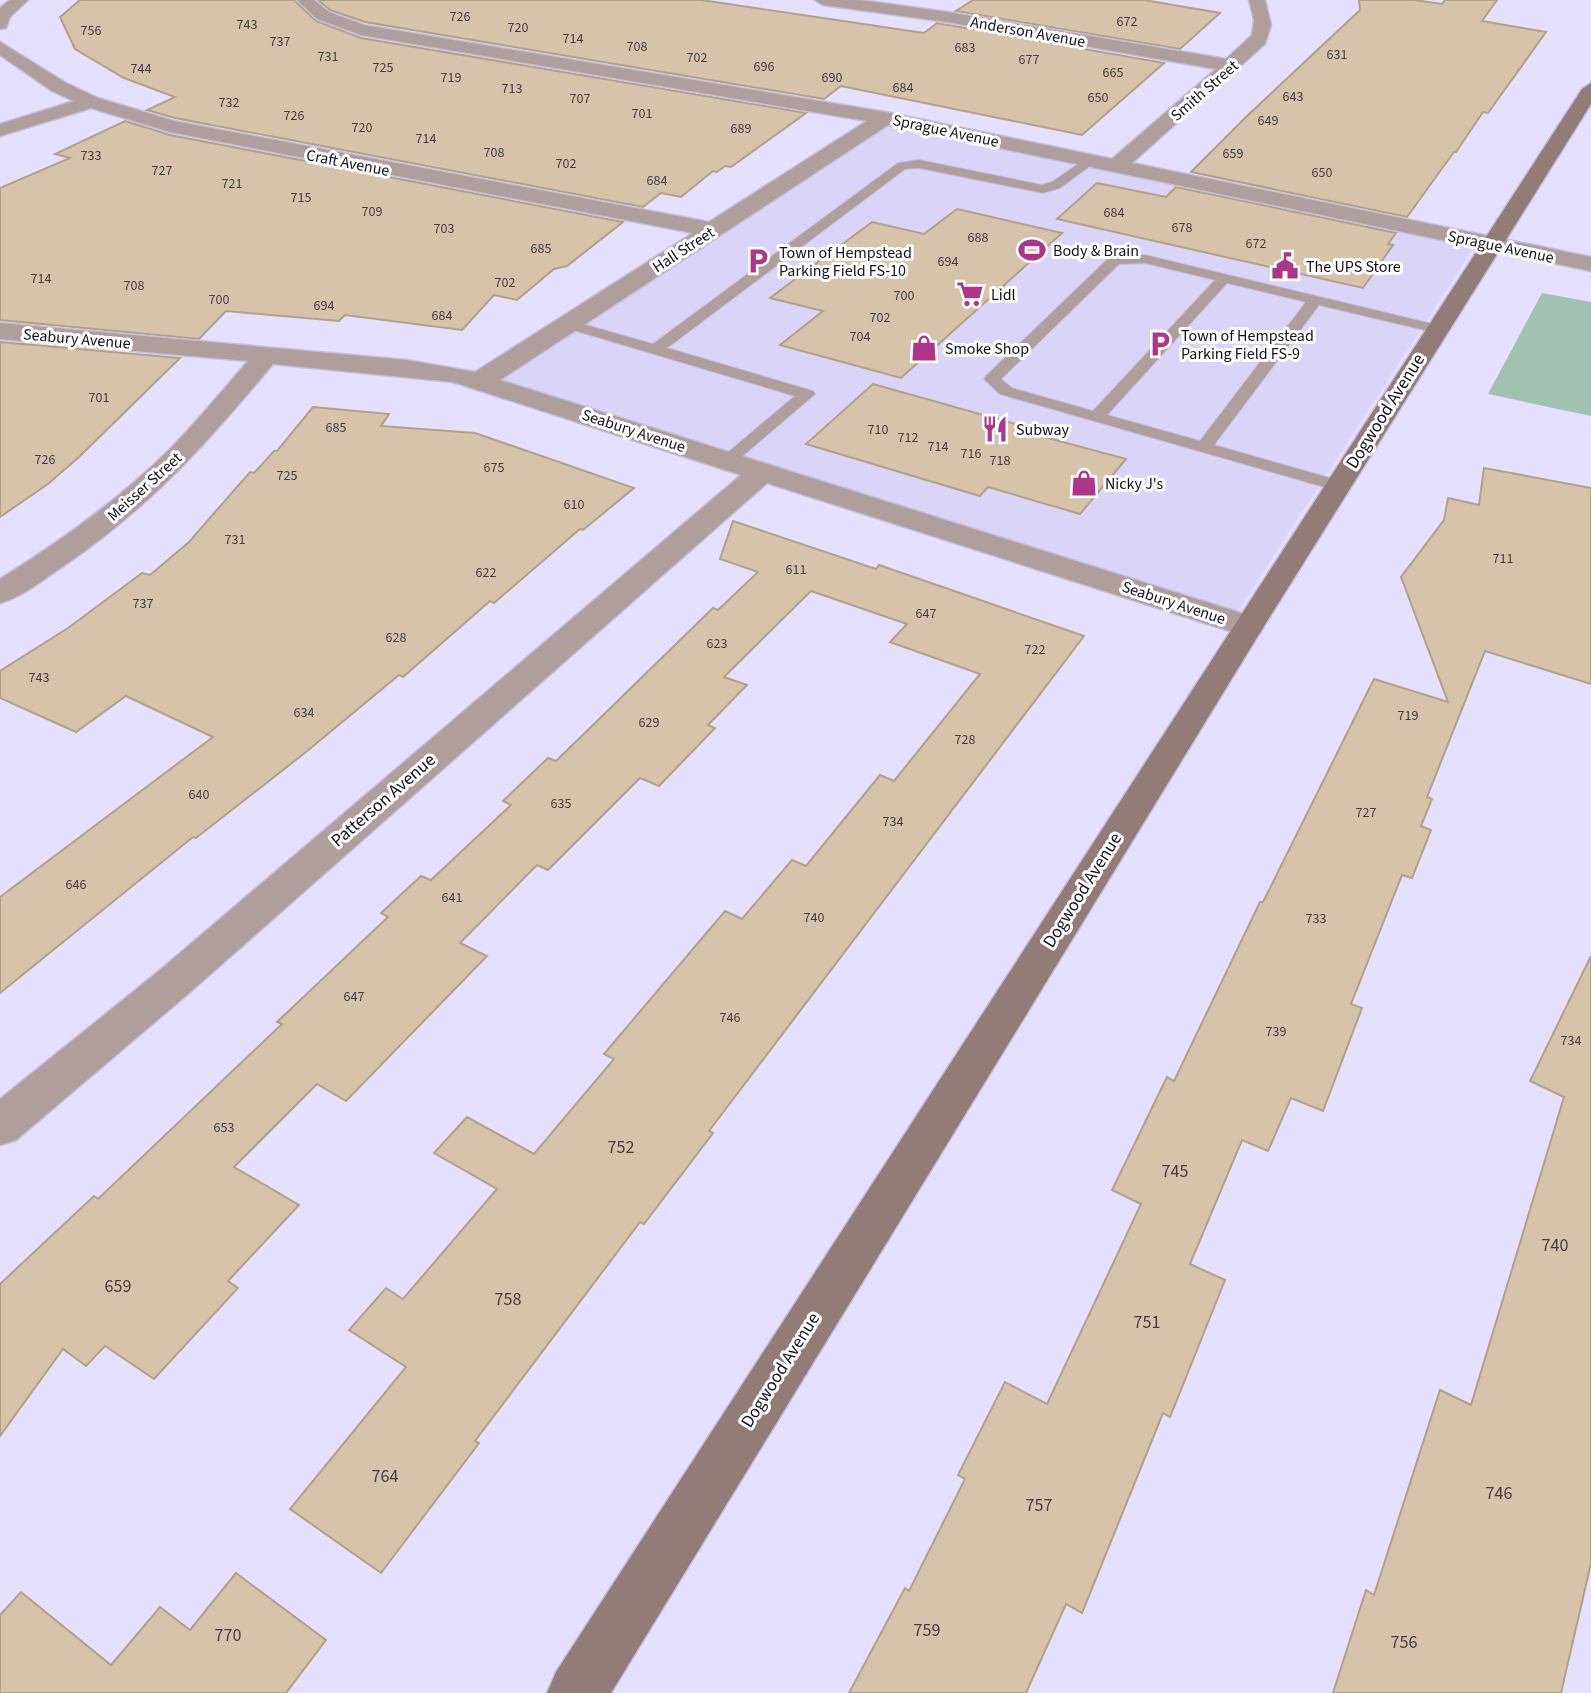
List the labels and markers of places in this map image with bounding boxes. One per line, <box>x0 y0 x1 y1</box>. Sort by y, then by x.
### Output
sports icon: Body & Brain <box>1017 235 1047 265</box>
place label: Body & Brain <box>1053 240 1139 262</box>
place label: Town of Hempstead Parking Field FS-10 <box>779 242 912 282</box>
parking icon: Town of Hempstead Parking Field FS-10 <box>743 246 773 276</box>
public building icon: The UPS Store <box>1270 251 1300 281</box>
place label: The UPS Store <box>1306 256 1401 278</box>
supermarket icon: Lidl <box>955 279 985 309</box>
place label: Lidl <box>991 284 1016 306</box>
place label: Town of Hempstead Parking Field FS-9 <box>1181 325 1314 365</box>
parking icon: Town of Hempstead Parking Field FS-9 <box>1145 329 1175 359</box>
shop icon: Smoke Shop <box>909 333 939 363</box>
place label: Smoke Shop <box>945 338 1029 360</box>
restaurant icon: Subway <box>980 414 1010 444</box>
place label: Subway <box>1016 419 1069 441</box>
shop icon: Nicky J's <box>1069 468 1099 498</box>
place label: Nicky J's <box>1105 473 1164 495</box>

